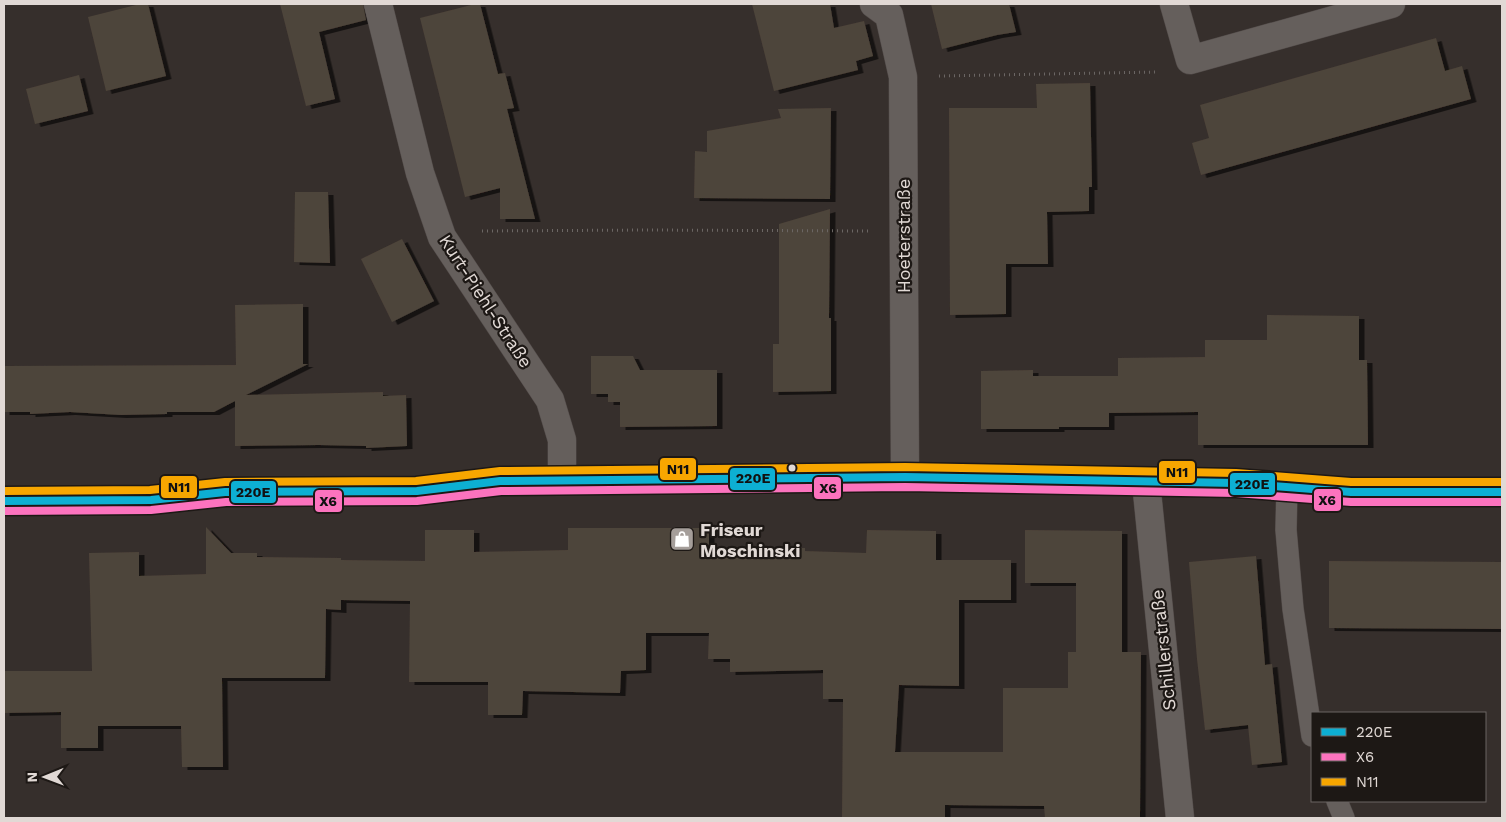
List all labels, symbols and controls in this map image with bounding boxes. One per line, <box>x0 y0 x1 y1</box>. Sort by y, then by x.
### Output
street label: Hoeterstraße <box>893 179 914 293</box>
street label: Kurt-Piehl-Straße <box>435 231 537 371</box>
line badge: N11 <box>659 457 697 481</box>
line badge: N11 <box>1158 460 1196 484</box>
text: N11 <box>667 461 689 477</box>
unlabelled marker <box>787 463 797 473</box>
text: N11 <box>1166 464 1188 480</box>
line badge: 220E <box>729 467 776 491</box>
text: 220E <box>736 470 770 486</box>
line badge: 220E <box>1229 472 1276 496</box>
line badge: N11 <box>160 475 198 499</box>
line badge: X6 <box>813 476 842 500</box>
text: 220E <box>1235 476 1269 492</box>
text: N11 <box>168 479 190 495</box>
line badge: 220E <box>230 480 277 504</box>
text: X6 <box>819 480 837 496</box>
text: 220E <box>236 484 270 500</box>
line badge: X6 <box>1313 488 1342 512</box>
line badge: X6 <box>314 489 343 513</box>
text: X6 <box>1318 492 1336 508</box>
text: X6 <box>319 493 337 509</box>
place label: Friseur Moschinski <box>700 519 800 561</box>
shop icon: Friseur Moschinski <box>669 526 695 552</box>
street label: Schillerstraße <box>1146 588 1180 712</box>
legend <box>1311 712 1486 802</box>
text: 220E <box>1356 723 1392 741</box>
text: X6 <box>1356 748 1374 766</box>
north arrow <box>20 752 70 802</box>
text: N <box>24 772 40 783</box>
text: N11 <box>1356 773 1379 791</box>

